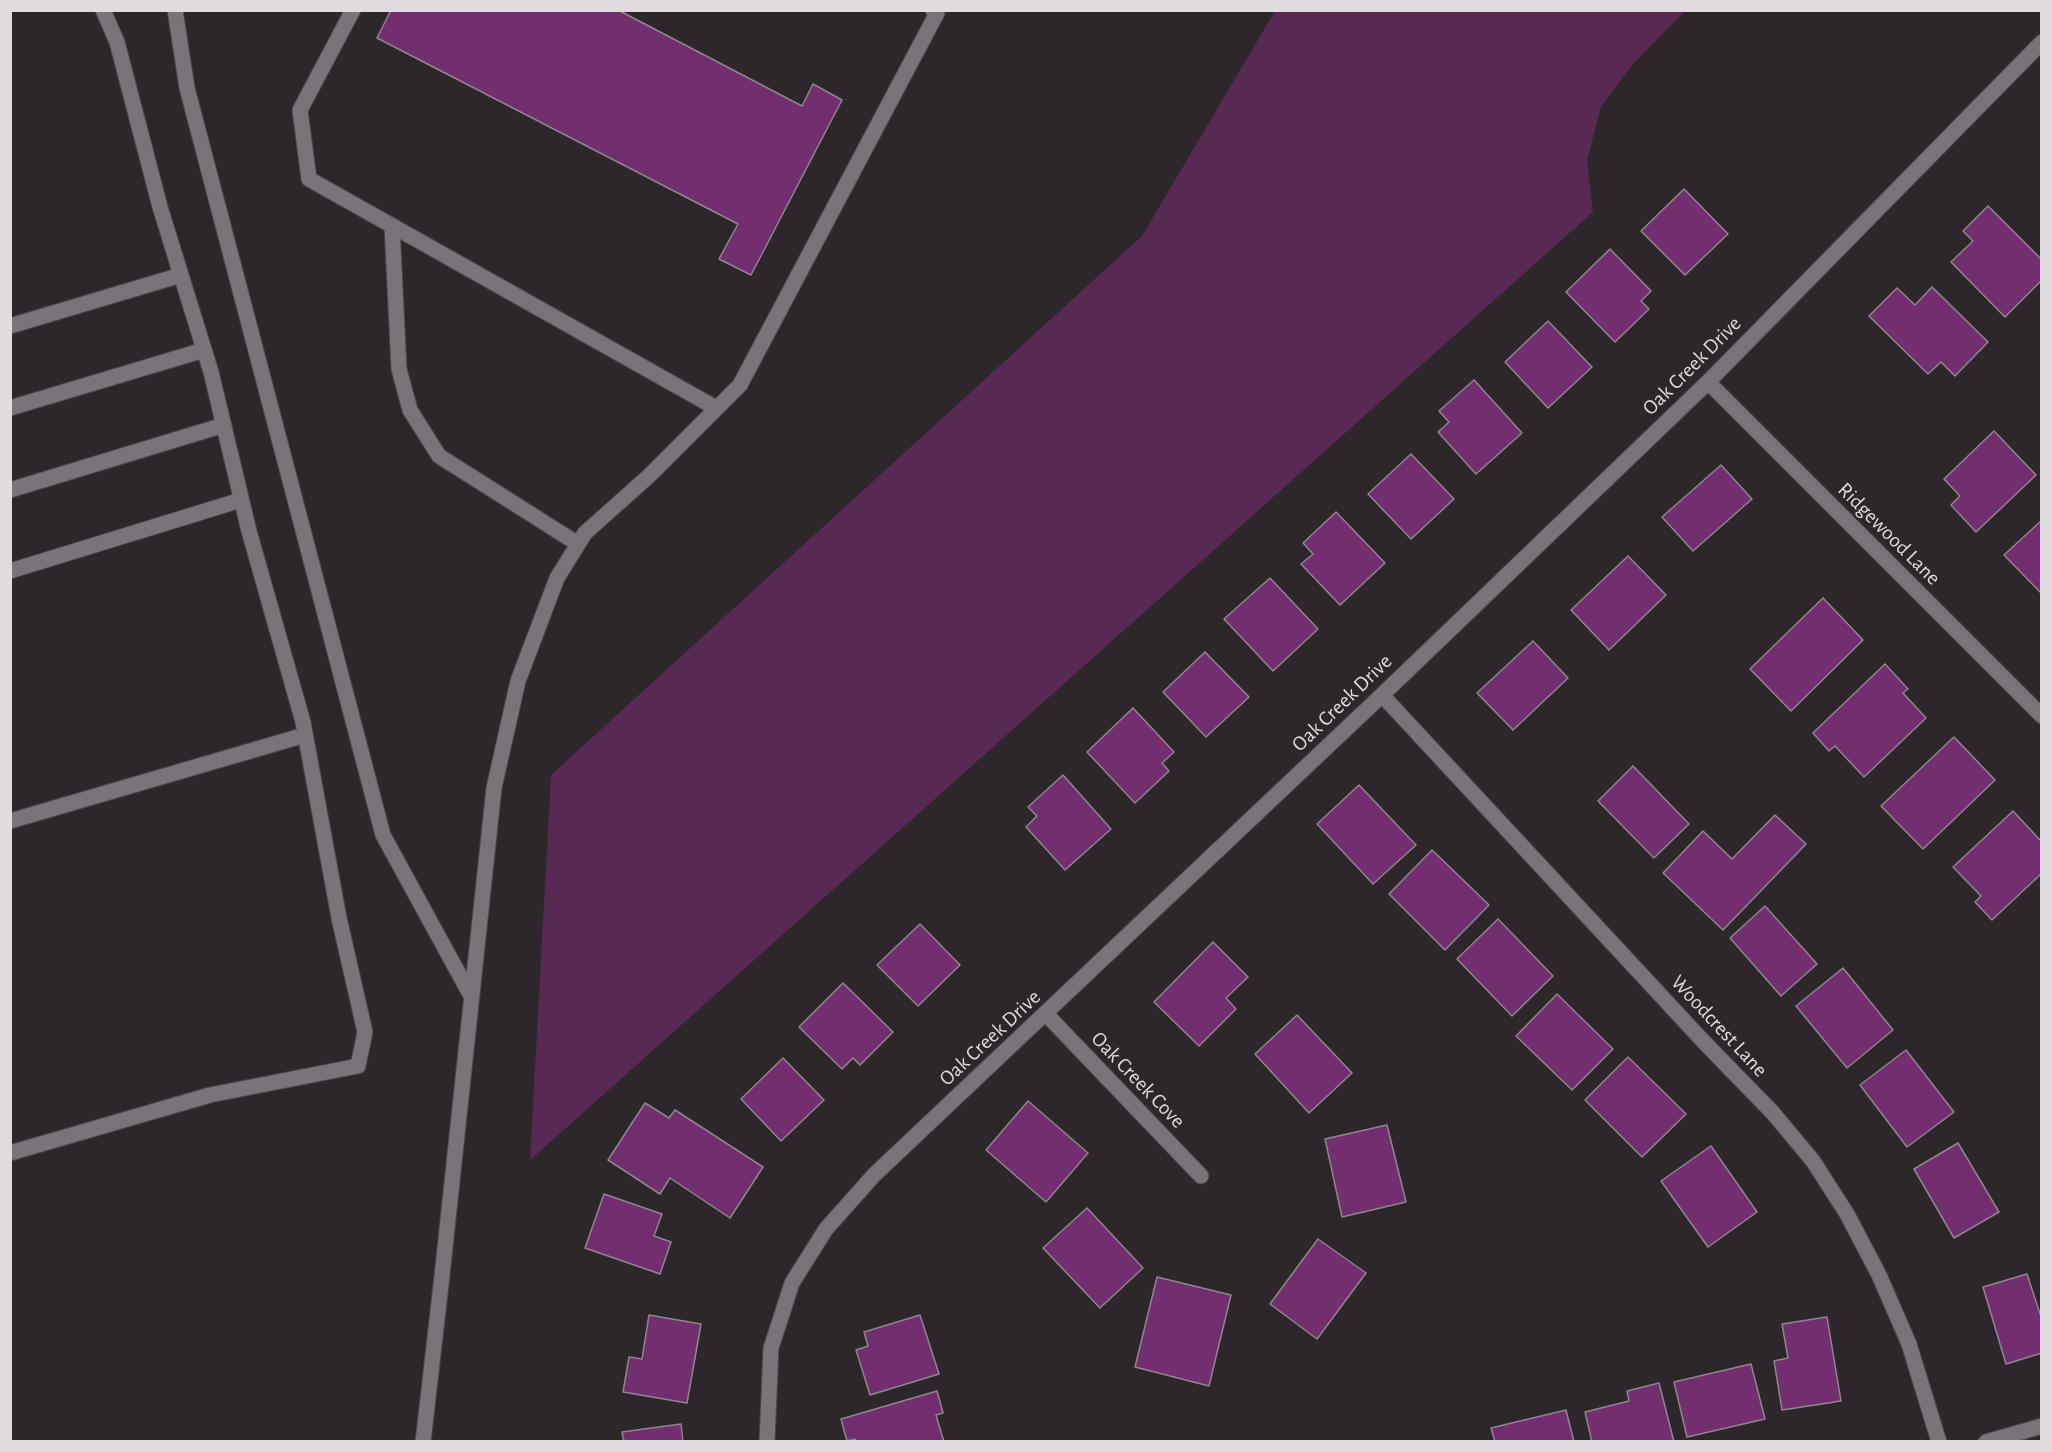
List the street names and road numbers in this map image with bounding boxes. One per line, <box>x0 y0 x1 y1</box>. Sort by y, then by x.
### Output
street label: Oak Creek Drive <box>1637 311 1747 421</box>
street label: Ridgewood Lane <box>1832 477 1946 591</box>
street label: Oak Creek Drive <box>1287 649 1397 757</box>
street label: Woodcrest Lane <box>1665 970 1773 1082</box>
street label: Oak Creek Drive <box>934 985 1046 1091</box>
street label: Oak Creek Cove <box>1086 1026 1190 1134</box>

